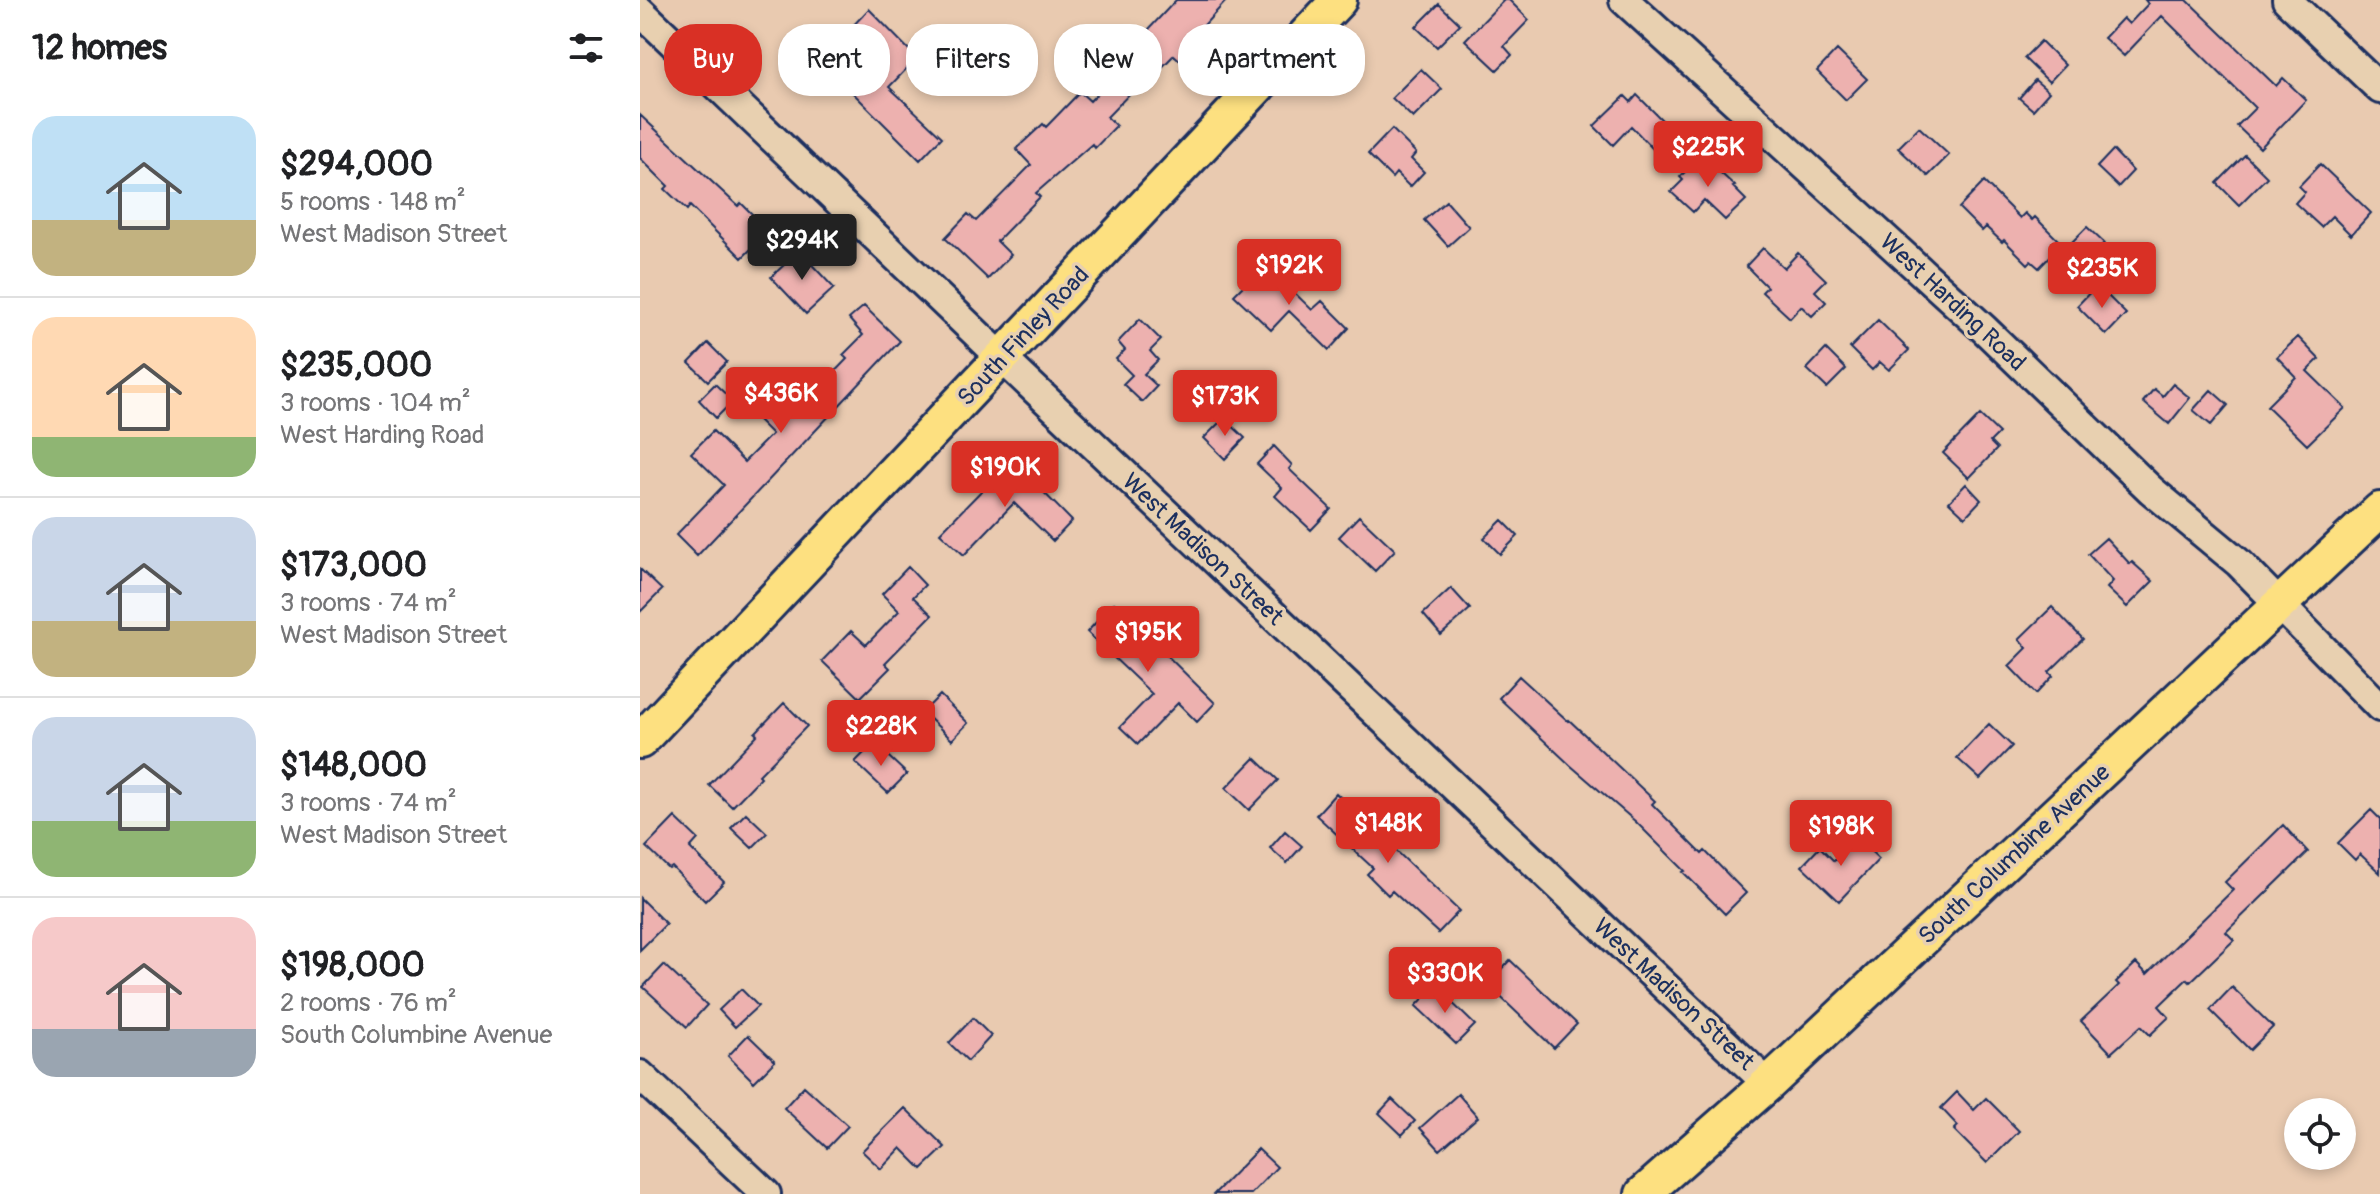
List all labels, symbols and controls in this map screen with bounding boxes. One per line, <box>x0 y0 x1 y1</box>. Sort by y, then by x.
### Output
chip: Buy <box>664 24 762 96</box>
chip: Rent <box>778 24 890 96</box>
chip: Filters <box>906 24 1038 96</box>
chip: New <box>1054 24 1162 96</box>
chip: Apartment <box>1178 24 1365 96</box>
icon: filters <box>564 26 608 70</box>
text: 12 homes <box>32 27 167 70</box>
pin: $225K <box>1652 121 1764 189</box>
text: $225K <box>1672 131 1744 163</box>
text: $294,000 <box>280 143 433 186</box>
icon: home <box>96 148 192 244</box>
text: 5 rooms · 148 m² <box>280 186 466 218</box>
pin: $294K <box>746 214 858 282</box>
text: West Madison Street <box>280 218 507 250</box>
text: $294K <box>766 224 838 256</box>
street label: West Harding Road <box>1874 227 2032 377</box>
pin: $192K <box>1233 239 1345 307</box>
pin: $235K <box>2046 242 2158 310</box>
text: $192K <box>1255 249 1323 281</box>
text: $235K <box>2066 252 2138 284</box>
street label: South Finley Road <box>951 261 1095 412</box>
text: $235,000 <box>280 344 432 387</box>
icon: home <box>96 349 192 445</box>
pin: $436K <box>725 367 837 435</box>
pin: $173K <box>1169 370 1281 438</box>
text: $436K <box>744 377 818 409</box>
text: $173K <box>1191 380 1259 412</box>
text: 3 rooms · 104 m² <box>280 387 471 419</box>
text: West Harding Road <box>280 419 484 451</box>
pin: $190K <box>949 441 1061 509</box>
text: $190K <box>969 451 1041 483</box>
street label: West Madison Street <box>1116 467 1289 632</box>
text: $173,000 <box>280 544 427 587</box>
icon: home <box>96 549 192 645</box>
text: 3 rooms · 74 m² <box>280 587 457 619</box>
pin: $195K <box>1092 606 1204 674</box>
text: $195K <box>1114 616 1182 648</box>
text: West Madison Street <box>280 619 507 651</box>
pin: $228K <box>825 700 937 768</box>
text: $228K <box>845 710 917 742</box>
text: $148,000 <box>280 744 427 787</box>
icon: home <box>96 749 192 845</box>
street label: South Columbine Avenue <box>1913 758 2116 951</box>
text: 3 rooms · 74 m² <box>280 787 457 819</box>
pin: $148K <box>1332 797 1444 865</box>
pin: $198K <box>1785 800 1897 868</box>
text: $148K <box>1354 807 1422 839</box>
text: $198K <box>1808 810 1874 842</box>
text: West Madison Street <box>280 819 507 851</box>
street label: West Madison Street <box>1587 912 1760 1077</box>
text: $198,000 <box>280 944 425 987</box>
pin: $330K <box>1389 947 1501 1015</box>
icon: home <box>96 949 192 1045</box>
text: $330K <box>1407 957 1483 989</box>
text: 2 rooms · 76 m² <box>280 987 457 1019</box>
text: South Columbine Avenue <box>280 1019 552 1051</box>
map controls <box>2284 1098 2356 1170</box>
button: locate <box>2284 1098 2356 1170</box>

